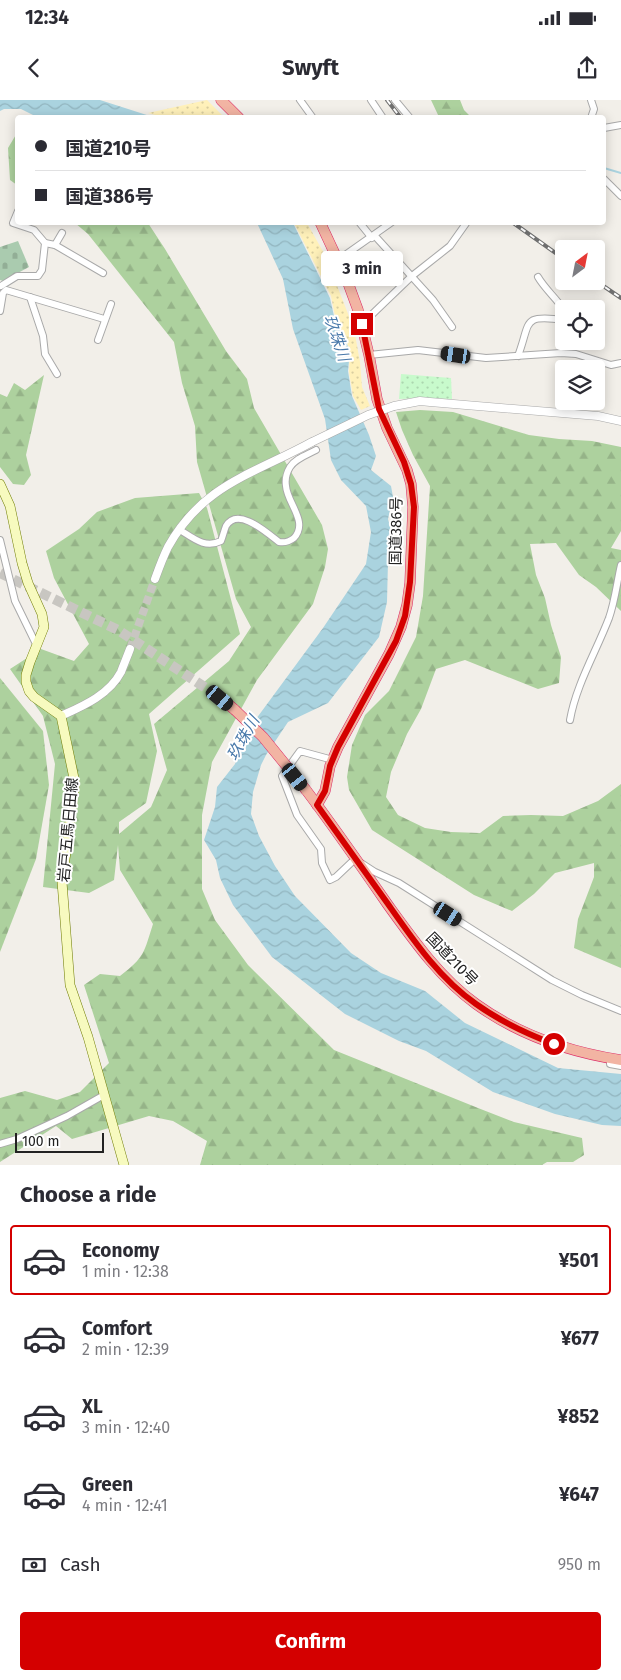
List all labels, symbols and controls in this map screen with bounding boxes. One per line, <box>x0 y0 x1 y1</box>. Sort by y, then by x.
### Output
text: 12:34 <box>25 6 69 29</box>
icon: back <box>20 54 48 82</box>
text: Swyft <box>282 54 339 81</box>
icon: share <box>573 54 601 82</box>
text: 国道210号 <box>65 137 151 160</box>
text: 国道386号 <box>65 185 154 208</box>
north arrow <box>555 240 605 290</box>
map controls <box>555 240 605 410</box>
callout: 3 min <box>321 252 403 286</box>
text: 3 min <box>342 259 382 278</box>
button: locate <box>555 300 605 350</box>
water label: 玖珠川 <box>320 312 354 366</box>
route end <box>351 313 373 335</box>
car <box>440 345 471 365</box>
button: layers <box>555 360 605 410</box>
street label: 国道386号 <box>386 496 406 566</box>
car <box>203 683 236 713</box>
water label: 玖珠川 <box>223 711 264 764</box>
car <box>279 761 310 793</box>
street label: 岩戸五馬日田線 <box>54 777 82 883</box>
car <box>431 900 464 928</box>
street label: 国道210号 <box>422 929 482 989</box>
route start <box>543 1033 565 1055</box>
scale bar <box>15 1130 104 1153</box>
text: 100 m <box>22 1133 59 1150</box>
text: Choose a ride <box>20 1181 156 1208</box>
icon: car <box>22 1238 67 1283</box>
text: Economy <box>82 1239 159 1262</box>
text: ¥501 <box>559 1249 599 1272</box>
text: 1 min · 12:38 <box>82 1262 169 1281</box>
icon: car <box>22 1316 67 1361</box>
text: Comfort <box>82 1317 152 1340</box>
text: ¥677 <box>561 1327 599 1350</box>
text: 2 min · 12:39 <box>82 1340 169 1359</box>
icon: car <box>22 1394 67 1439</box>
text: XL <box>82 1395 103 1418</box>
text: ¥852 <box>558 1405 599 1428</box>
text: 3 min · 12:40 <box>82 1418 170 1437</box>
icon: car <box>22 1472 67 1517</box>
text: Green <box>82 1473 133 1496</box>
text: ¥647 <box>559 1483 599 1506</box>
text: 4 min · 12:41 <box>82 1496 168 1515</box>
icon: cash <box>20 1551 48 1579</box>
text: Cash <box>60 1553 101 1576</box>
text: 950 m <box>558 1555 601 1574</box>
button: Confirm <box>20 1612 601 1670</box>

